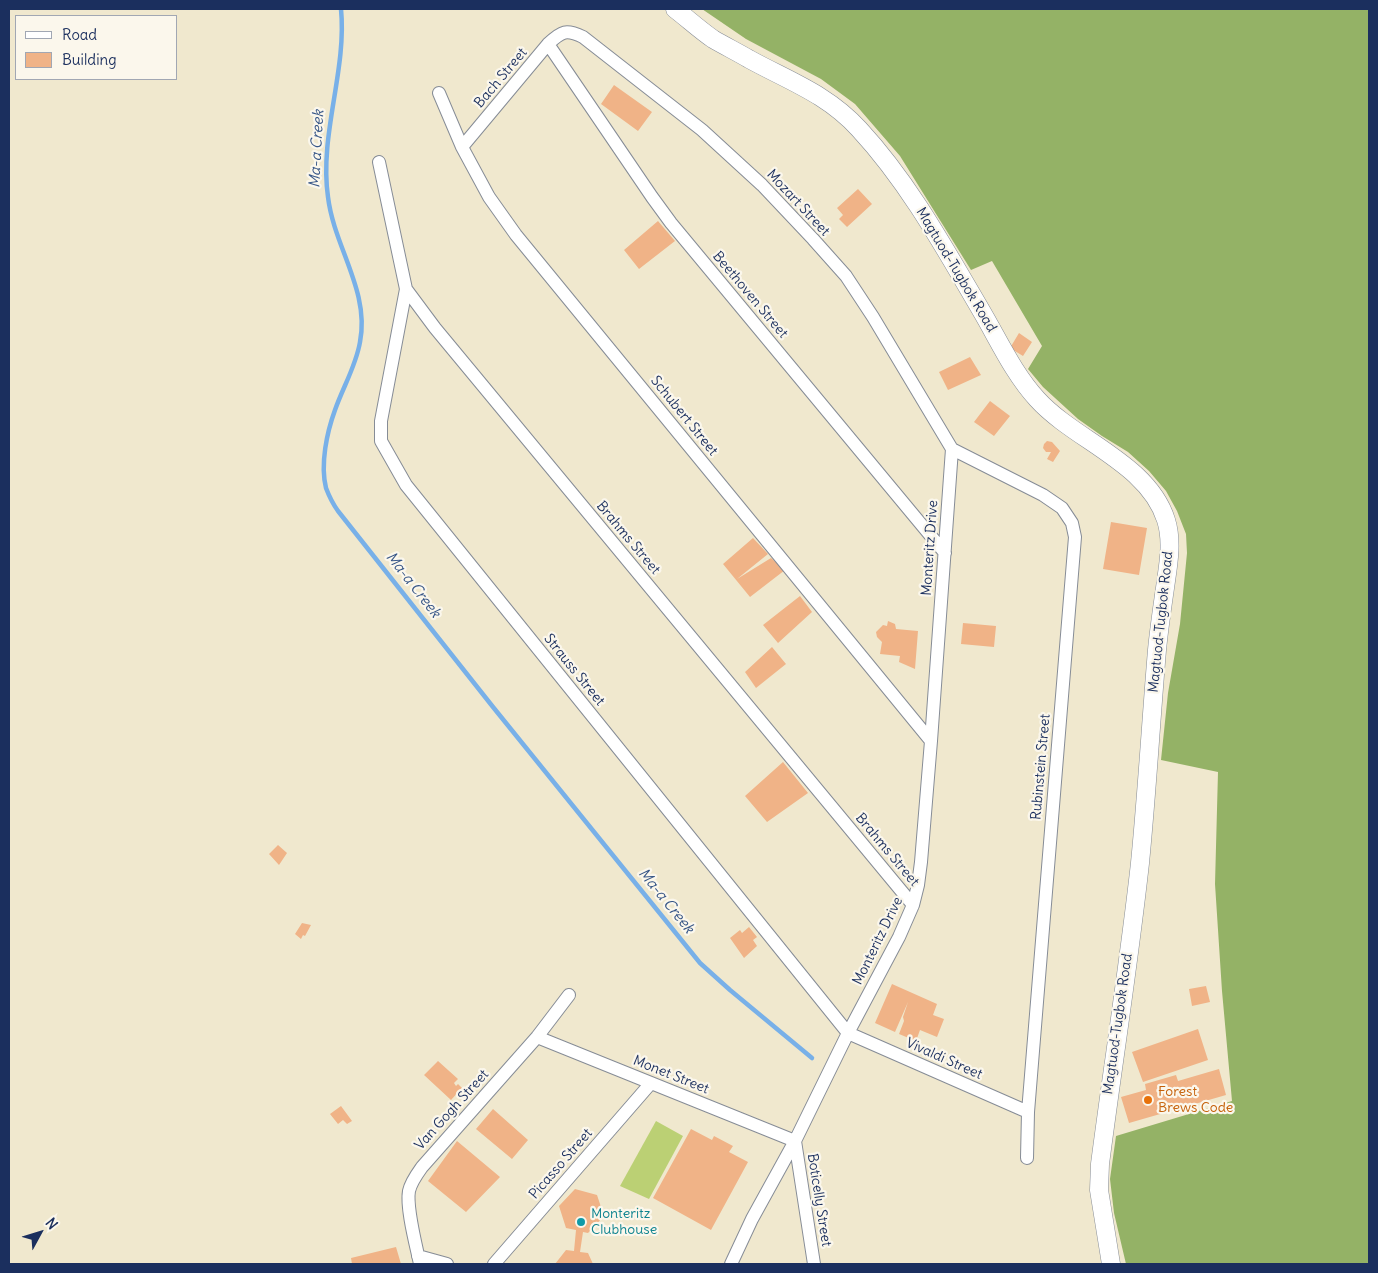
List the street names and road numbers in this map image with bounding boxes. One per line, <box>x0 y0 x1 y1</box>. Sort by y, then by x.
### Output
street label: Bach Street <box>471 45 531 111</box>
street label: Mozart Street <box>763 166 833 240</box>
street label: Magtuod-Tugbok Road <box>912 205 1000 335</box>
street label: Beethoven Street <box>709 248 791 342</box>
street label: Schubert Street <box>647 373 721 459</box>
street label: Brahms Street <box>593 498 663 578</box>
street label: Monteritz Drive <box>918 500 942 596</box>
street label: Magtuod-Tugbok Road <box>1145 550 1177 694</box>
street label: Strauss Street <box>540 631 608 709</box>
street label: Rubinstein Street <box>1028 713 1054 821</box>
street label: Brahms Street <box>852 810 922 890</box>
street label: Monteritz Drive <box>849 894 907 988</box>
street label: Magtuod-Tugbok Road <box>1100 952 1136 1096</box>
street label: Vivaldi Street <box>903 1035 985 1083</box>
street label: Monet Street <box>631 1052 711 1098</box>
street label: Van Gogh Street <box>412 1066 492 1154</box>
street label: Picasso Street <box>526 1125 596 1203</box>
street label: Boticelly Street <box>803 1152 835 1248</box>

